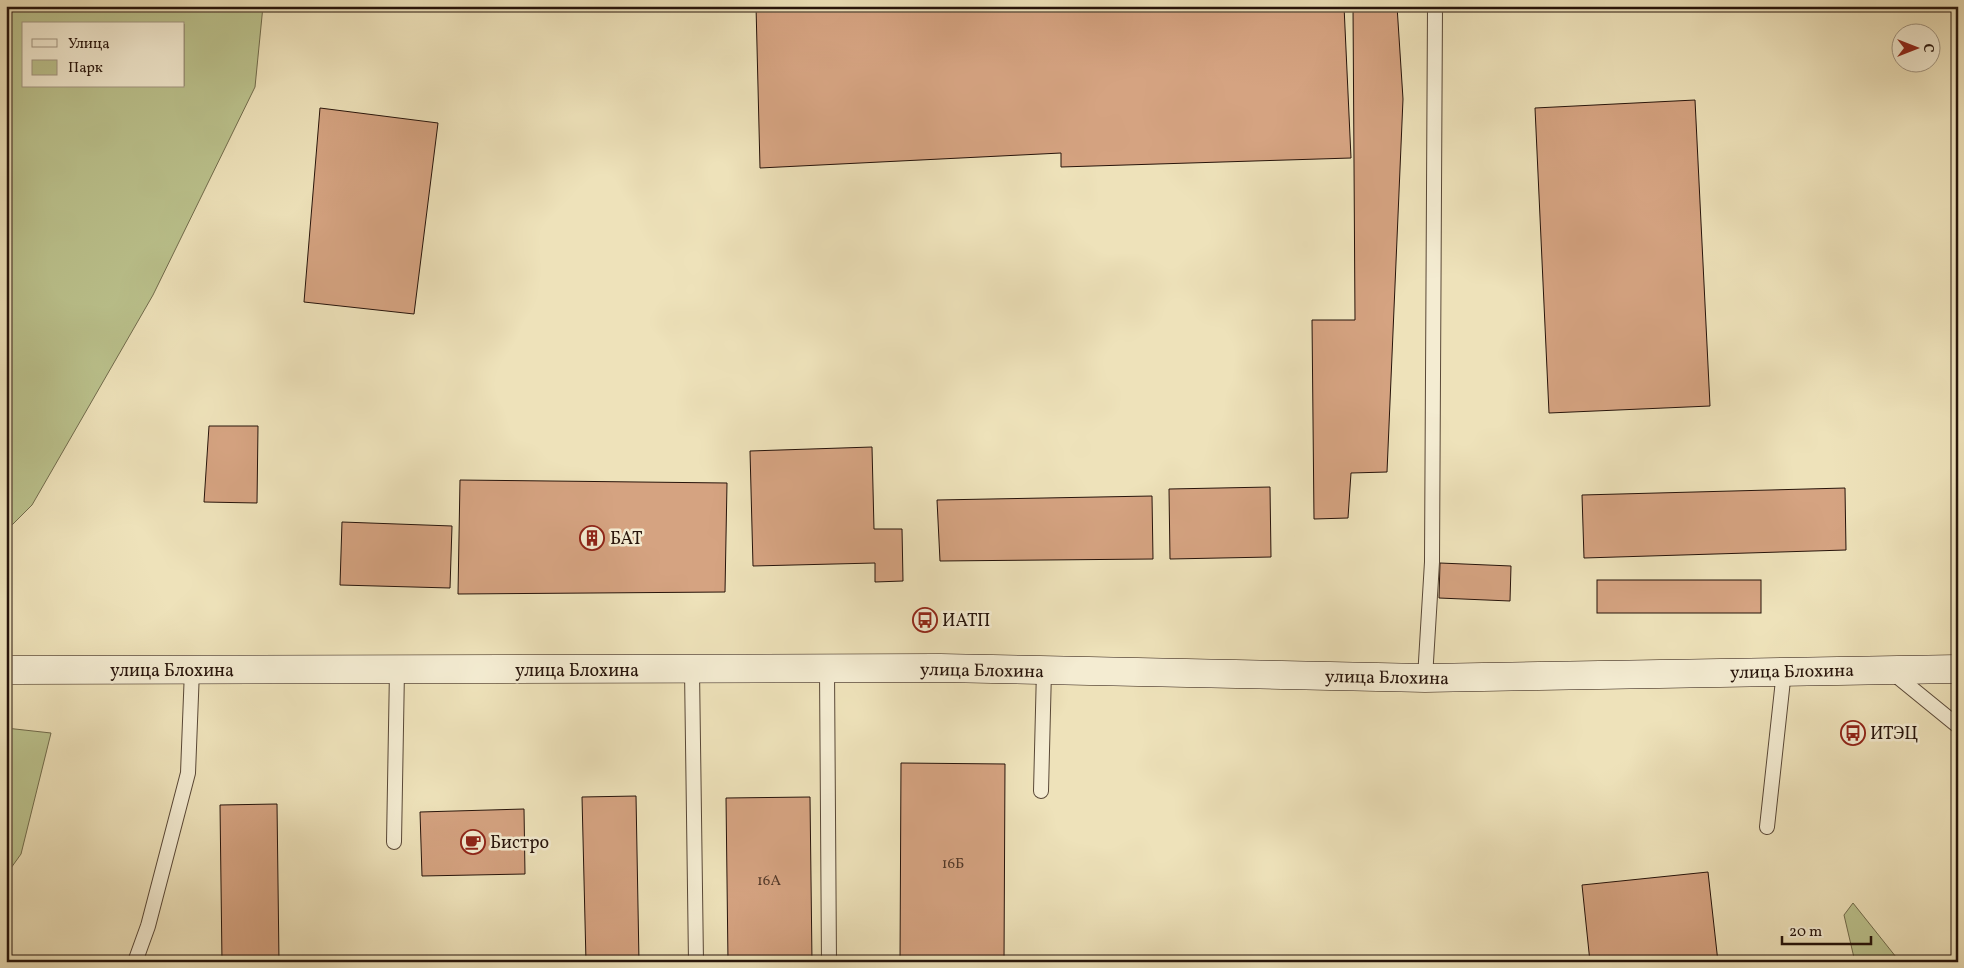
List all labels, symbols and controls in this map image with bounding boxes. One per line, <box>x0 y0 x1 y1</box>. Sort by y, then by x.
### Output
legend <box>22 22 185 88</box>
north arrow <box>1892 22 1942 72</box>
text: Улица <box>68 34 110 55</box>
text: С <box>1918 43 1937 53</box>
text: Парк <box>68 58 103 79</box>
building icon: БАТ <box>579 525 605 551</box>
place label: БАТ <box>610 527 643 552</box>
bus stop icon: ИАТП <box>912 607 938 633</box>
place label: ИАТП <box>942 609 990 634</box>
street label: улица Блохина <box>920 658 1044 685</box>
street label: улица Блохина <box>110 659 234 684</box>
street label: улица Блохина <box>515 659 639 684</box>
street label: улица Блохина <box>1730 659 1854 686</box>
street label: улица Блохина <box>1325 665 1449 692</box>
bus stop icon: ИТЭЦ <box>1840 720 1866 746</box>
place label: ИТЭЦ <box>1870 722 1918 747</box>
cafe icon: Бистро <box>460 829 486 855</box>
place label: Бистро <box>490 831 549 856</box>
house number: 16Б <box>942 854 964 875</box>
house number: 16А <box>757 871 781 892</box>
scale bar <box>1782 913 1870 945</box>
text: 20 m <box>1789 922 1822 943</box>

